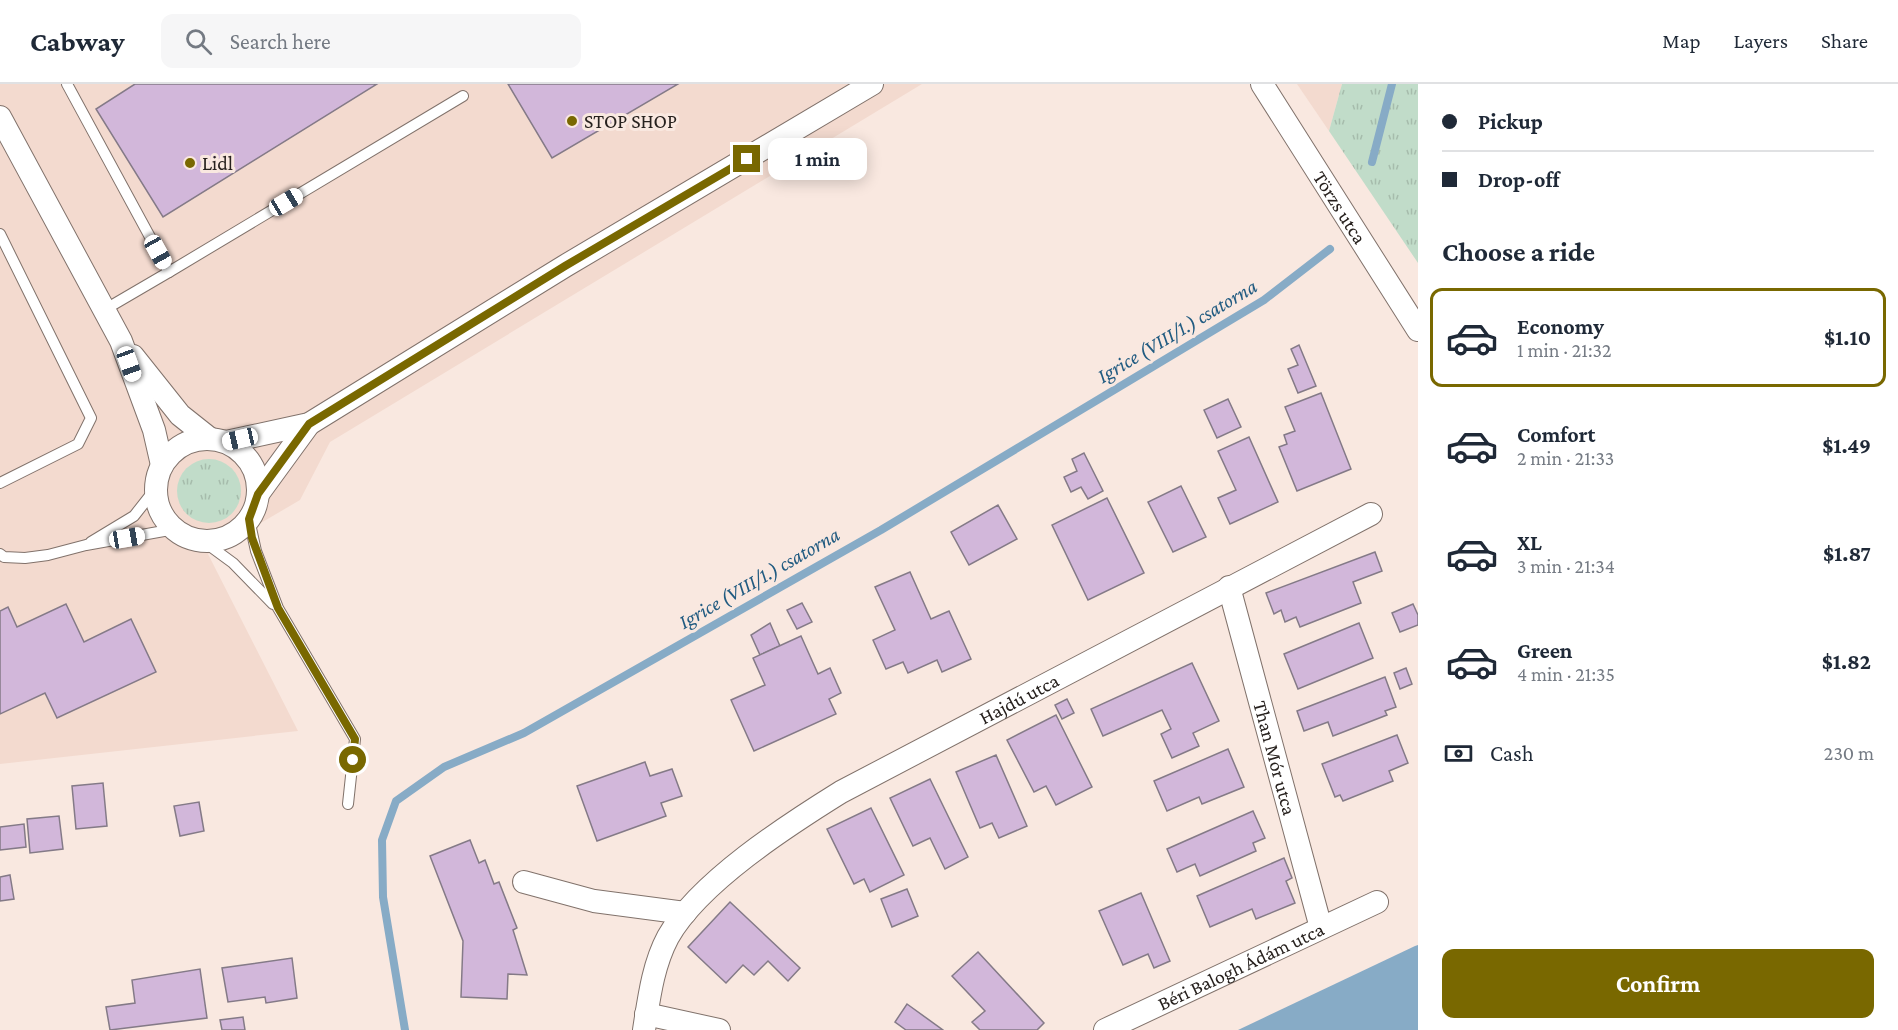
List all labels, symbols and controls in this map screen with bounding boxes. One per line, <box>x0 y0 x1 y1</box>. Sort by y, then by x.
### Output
search box <box>161 14 581 68</box>
icon: search <box>182 25 215 58</box>
text: Cabway <box>30 26 125 57</box>
text: Search here <box>230 29 331 54</box>
text: Map <box>1662 29 1701 53</box>
text: Layers <box>1734 29 1788 53</box>
text: Share <box>1821 29 1868 53</box>
text: Pickup <box>1478 109 1543 134</box>
place label: STOP SHOP <box>584 110 677 132</box>
marker: STOP SHOP <box>565 114 579 128</box>
callout: 1 min <box>768 138 867 180</box>
route end <box>733 145 760 172</box>
text: 1 min <box>795 148 840 170</box>
place label: Lidl <box>202 152 233 174</box>
marker: Lidl <box>183 156 197 170</box>
street label: Törzs utca <box>1309 167 1371 248</box>
text: Drop-off <box>1478 167 1560 192</box>
car <box>266 185 306 219</box>
car <box>141 232 175 272</box>
text: Choose a ride <box>1442 237 1595 267</box>
water label: Igrice (VIII/1.) csatorna <box>1093 274 1261 388</box>
icon: car <box>1445 311 1499 365</box>
text: Economy <box>1517 314 1604 339</box>
text: $1.10 <box>1824 325 1871 350</box>
text: 1 min · 21:32 <box>1517 339 1611 361</box>
car <box>114 344 144 384</box>
icon: car <box>1445 419 1499 473</box>
text: Comfort <box>1517 422 1595 447</box>
car <box>220 426 260 452</box>
text: $1.49 <box>1822 433 1871 458</box>
text: 2 min · 21:33 <box>1517 447 1614 469</box>
water label: Igrice (VIII/1.) csatorna <box>674 522 844 634</box>
car <box>108 526 146 550</box>
icon: car <box>1445 527 1499 581</box>
text: XL <box>1517 530 1542 555</box>
text: $1.87 <box>1823 541 1871 566</box>
text: 3 min · 21:34 <box>1517 555 1615 577</box>
icon: car <box>1445 635 1499 689</box>
text: Green <box>1517 638 1573 663</box>
text: $1.82 <box>1822 649 1871 674</box>
text: 4 min · 21:35 <box>1517 663 1615 685</box>
street label: Hajdú utca <box>975 669 1062 729</box>
street label: Than Mór utca <box>1249 698 1301 817</box>
icon: cash <box>1442 737 1475 770</box>
text: Cash <box>1490 741 1534 766</box>
text: 230 m <box>1824 742 1874 764</box>
route start <box>339 746 366 773</box>
street label: Béri Balogh Ádám utca <box>1154 918 1327 1015</box>
button: Confirm <box>1442 949 1874 1018</box>

